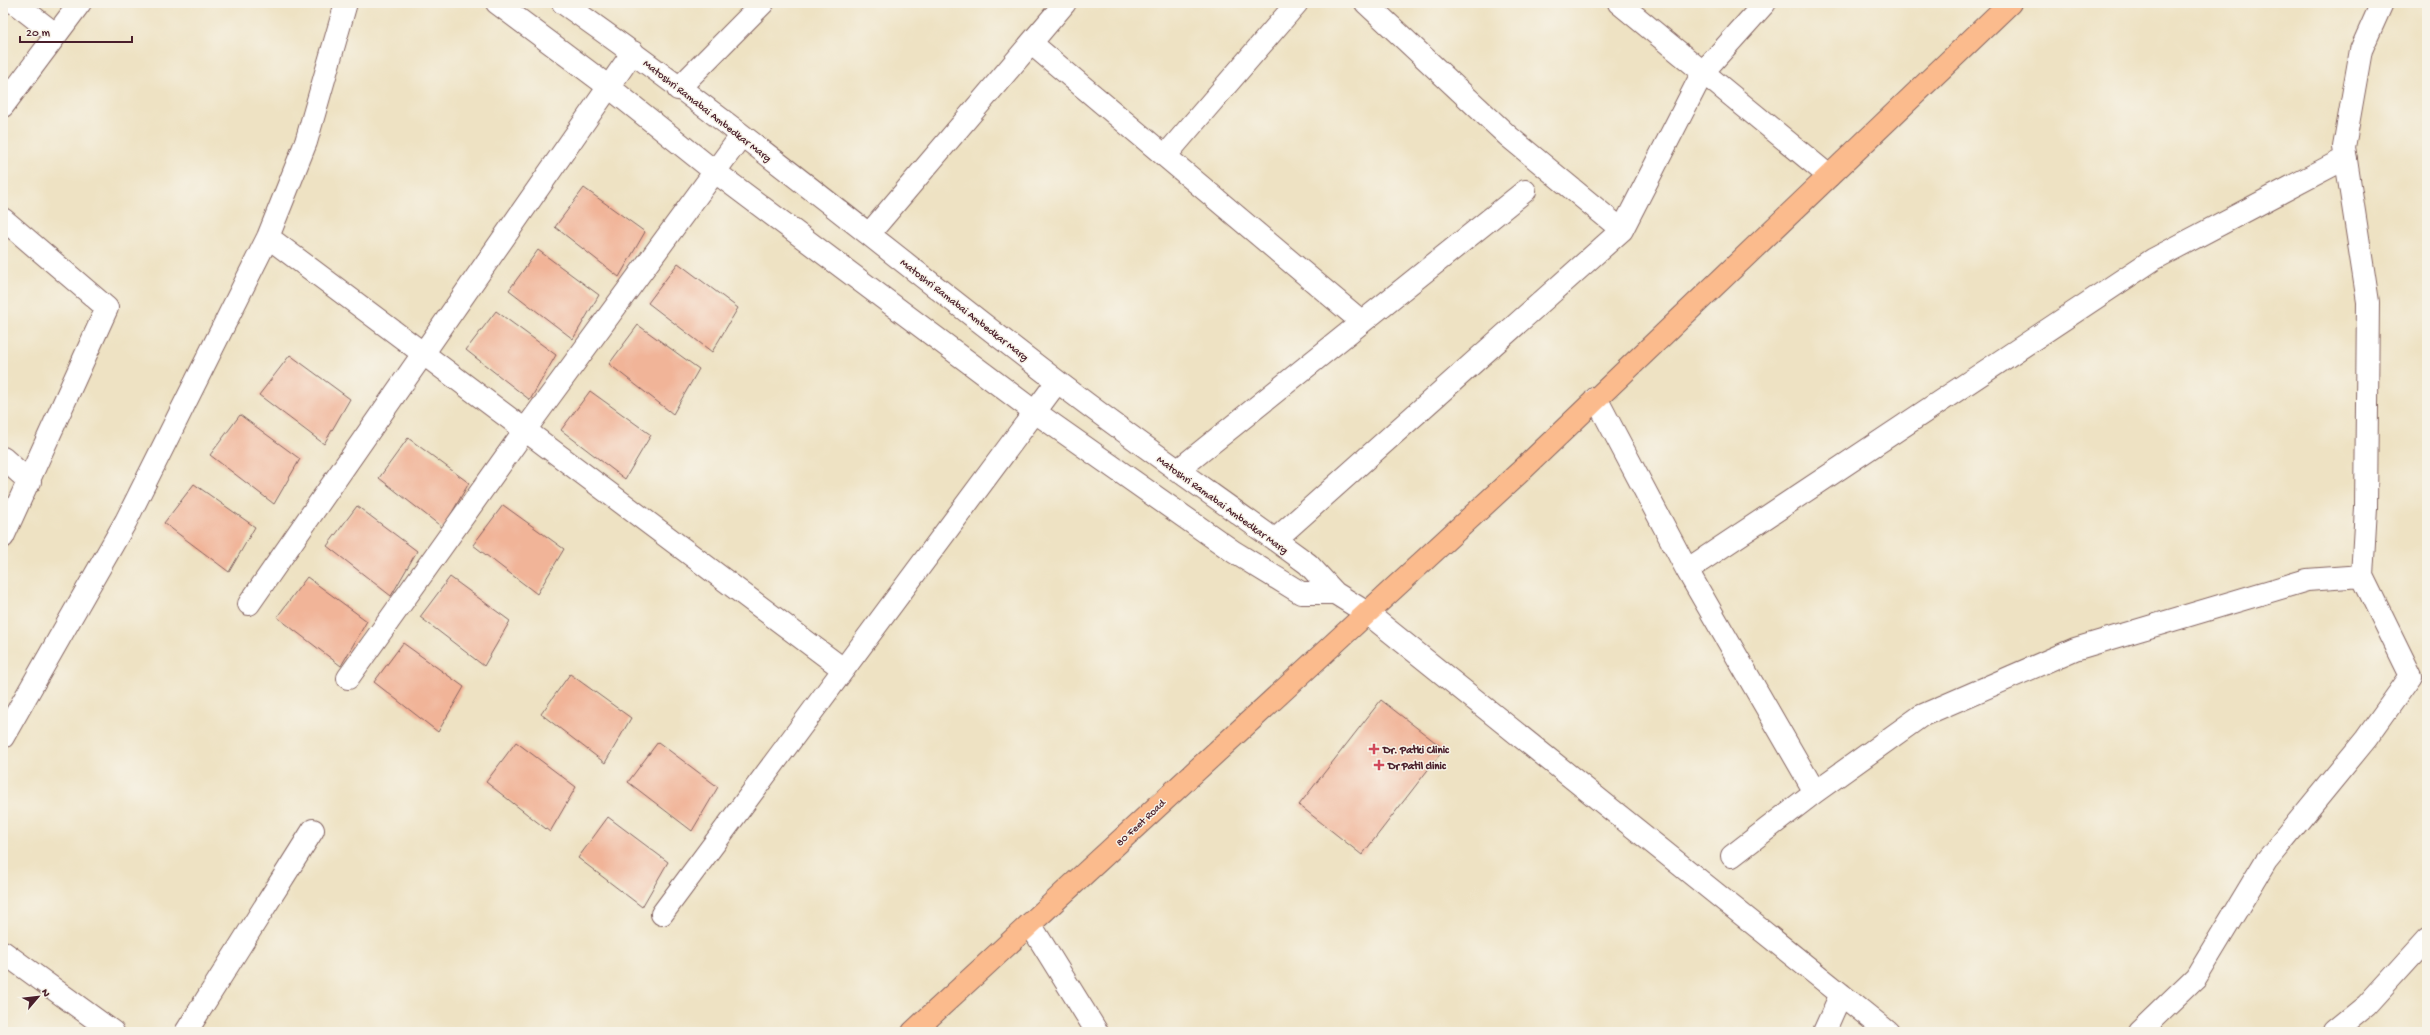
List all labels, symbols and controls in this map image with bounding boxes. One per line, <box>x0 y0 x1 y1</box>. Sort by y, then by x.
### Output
scale bar <box>20 18 132 44</box>
text: 20 m <box>26 27 51 41</box>
street label: Matoshri Ramabai Ambedkar Marg <box>640 58 773 165</box>
street label: Matoshri Ramabai Ambedkar Marg <box>897 257 1030 364</box>
street label: Matoshri Ramabai Ambedkar Marg <box>1154 454 1290 557</box>
marker: Dr. Patki Clinic <box>1368 743 1380 755</box>
place label: Dr. Patki Clinic <box>1382 744 1450 757</box>
marker: Dr Patil clinic <box>1373 759 1385 771</box>
place label: Dr Patil clinic <box>1387 760 1447 773</box>
street label: 80 Feet Road <box>1114 797 1170 849</box>
north arrow <box>18 977 58 1017</box>
text: N <box>38 987 52 999</box>

